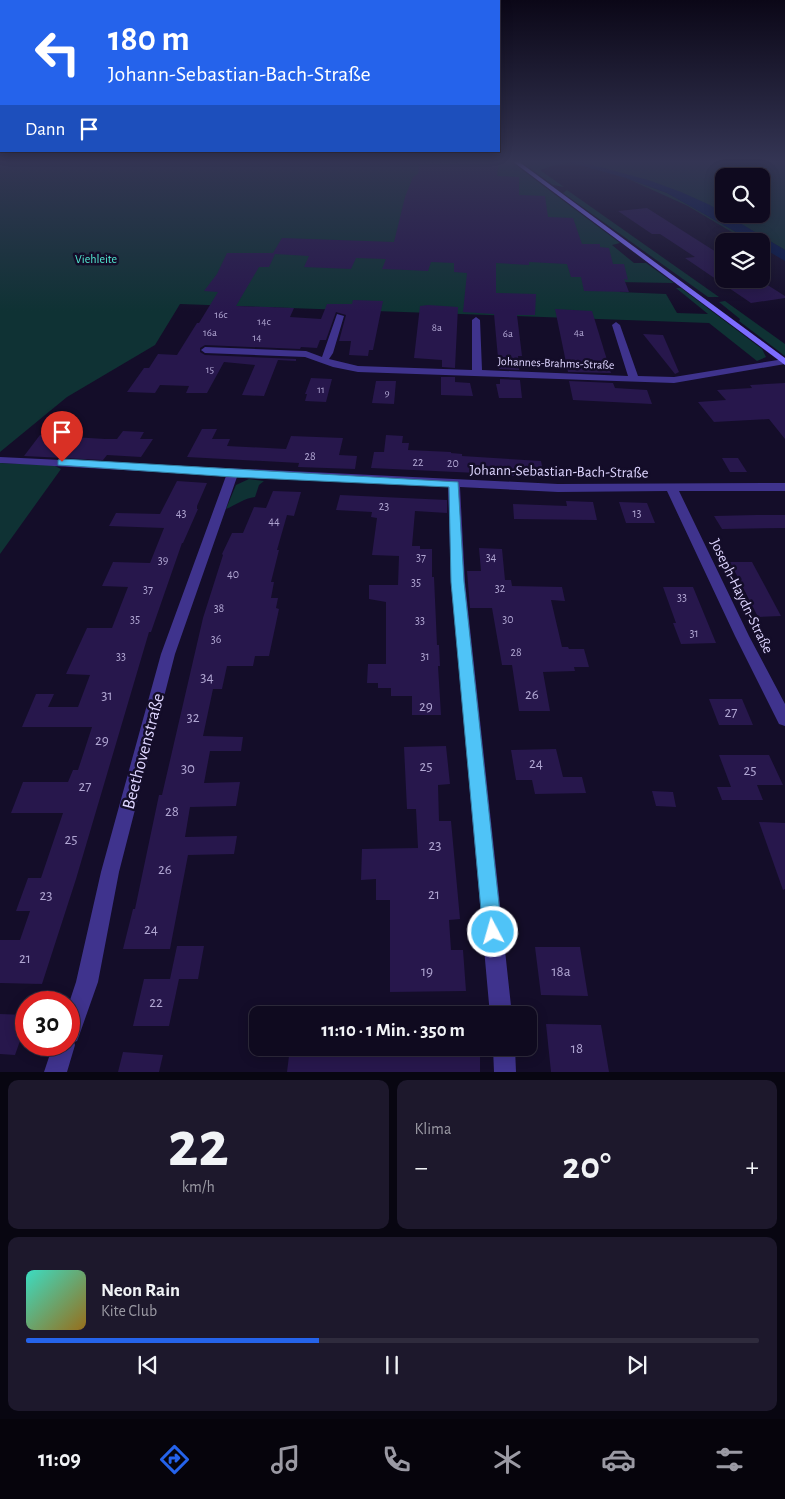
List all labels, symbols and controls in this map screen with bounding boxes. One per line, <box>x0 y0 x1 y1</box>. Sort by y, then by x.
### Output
icon: left <box>25 20 90 85</box>
text: 180 m <box>108 22 190 57</box>
text: Johann-Sebastian-Bach-Straße <box>108 63 371 85</box>
icon: arrive <box>75 115 103 143</box>
text: Dann <box>25 120 65 139</box>
map controls <box>715 168 770 288</box>
button: search <box>715 168 770 223</box>
button: layers <box>715 233 770 288</box>
park label: Viehleite <box>75 253 117 265</box>
house number: 16c <box>214 309 228 320</box>
house number: 14c <box>257 316 271 327</box>
house number: 8a <box>432 322 442 333</box>
house number: 16a <box>203 327 217 338</box>
house number: 4a <box>574 327 584 338</box>
house number: 6a <box>503 328 513 339</box>
house number: 14 <box>252 332 262 343</box>
street label: Johannes-Brahms-Straße <box>497 355 615 371</box>
house number: 15 <box>206 364 215 375</box>
house number: 11 <box>317 384 325 395</box>
house number: 9 <box>384 387 390 398</box>
pin <box>41 411 83 462</box>
icon: arrive <box>48 418 76 446</box>
house number: 28 <box>304 450 316 462</box>
house number: 22 <box>413 456 424 468</box>
house number: 20 <box>447 457 459 469</box>
street label: Johann-Sebastian-Bach-Straße <box>469 462 649 481</box>
house number: 23 <box>379 500 389 512</box>
house number: 43 <box>176 507 186 519</box>
house number: 13 <box>632 507 642 519</box>
house number: 44 <box>268 515 280 527</box>
street label: Joseph-Haydn-Straße <box>707 537 776 656</box>
house number: 37 <box>416 551 426 563</box>
house number: 34 <box>486 551 497 563</box>
house number: 39 <box>158 554 169 566</box>
house number: 40 <box>227 568 239 580</box>
house number: 35 <box>411 576 421 588</box>
house number: 32 <box>495 582 506 594</box>
house number: 37 <box>143 583 153 595</box>
house number: 33 <box>677 591 687 603</box>
house number: 38 <box>214 602 225 614</box>
house number: 35 <box>130 613 140 625</box>
house number: 30 <box>502 613 514 625</box>
house number: 33 <box>415 614 425 626</box>
house number: 31 <box>689 627 699 639</box>
house number: 36 <box>211 633 222 645</box>
house number: 28 <box>510 646 522 658</box>
house number: 33 <box>116 650 126 662</box>
house number: 31 <box>420 650 430 662</box>
house number: 34 <box>200 670 214 685</box>
house number: 26 <box>525 687 539 702</box>
house number: 31 <box>101 688 113 703</box>
street label: Beethovenstraße <box>120 691 168 811</box>
house number: 29 <box>419 699 433 714</box>
house number: 27 <box>724 705 738 720</box>
house number: 32 <box>186 710 200 725</box>
house number: 29 <box>95 733 109 748</box>
house number: 24 <box>529 756 543 771</box>
house number: 25 <box>419 759 433 774</box>
house number: 30 <box>181 761 195 776</box>
house number: 25 <box>743 763 757 778</box>
house number: 27 <box>78 779 92 794</box>
house number: 28 <box>165 804 179 819</box>
house number: 25 <box>64 832 78 847</box>
house number: 23 <box>428 838 442 853</box>
house number: 26 <box>158 862 172 877</box>
house number: 21 <box>428 887 440 902</box>
house number: 23 <box>39 888 53 903</box>
position arrow <box>466 905 518 957</box>
house number: 24 <box>144 922 158 937</box>
house number: 21 <box>19 951 31 966</box>
house number: 19 <box>421 964 433 979</box>
house number: 18a <box>551 964 571 979</box>
speed limit sign: 30 <box>15 991 80 1056</box>
house number: 22 <box>149 995 163 1010</box>
text: 11:10 · 1 Min. · 350 m <box>321 1021 465 1040</box>
house number: 18 <box>571 1041 583 1056</box>
text: 22 <box>168 1113 229 1178</box>
text: Klima <box>415 1121 451 1137</box>
text: 20° <box>562 1148 611 1186</box>
text: − <box>415 1154 428 1182</box>
text: + <box>746 1154 759 1182</box>
text: km/h <box>182 1179 215 1195</box>
text: Neon Rain <box>101 1281 180 1300</box>
text: Kite Club <box>101 1303 157 1319</box>
icon: previous <box>134 1351 162 1379</box>
icon: pause <box>378 1351 406 1379</box>
icon: next <box>623 1351 651 1379</box>
icon: directions <box>157 1442 192 1477</box>
icon: music <box>268 1442 303 1477</box>
icon: phone <box>379 1442 414 1477</box>
icon: climate <box>490 1442 525 1477</box>
icon: car <box>601 1442 636 1477</box>
icon: filters <box>712 1442 747 1477</box>
text: 11:09 <box>38 1448 81 1470</box>

